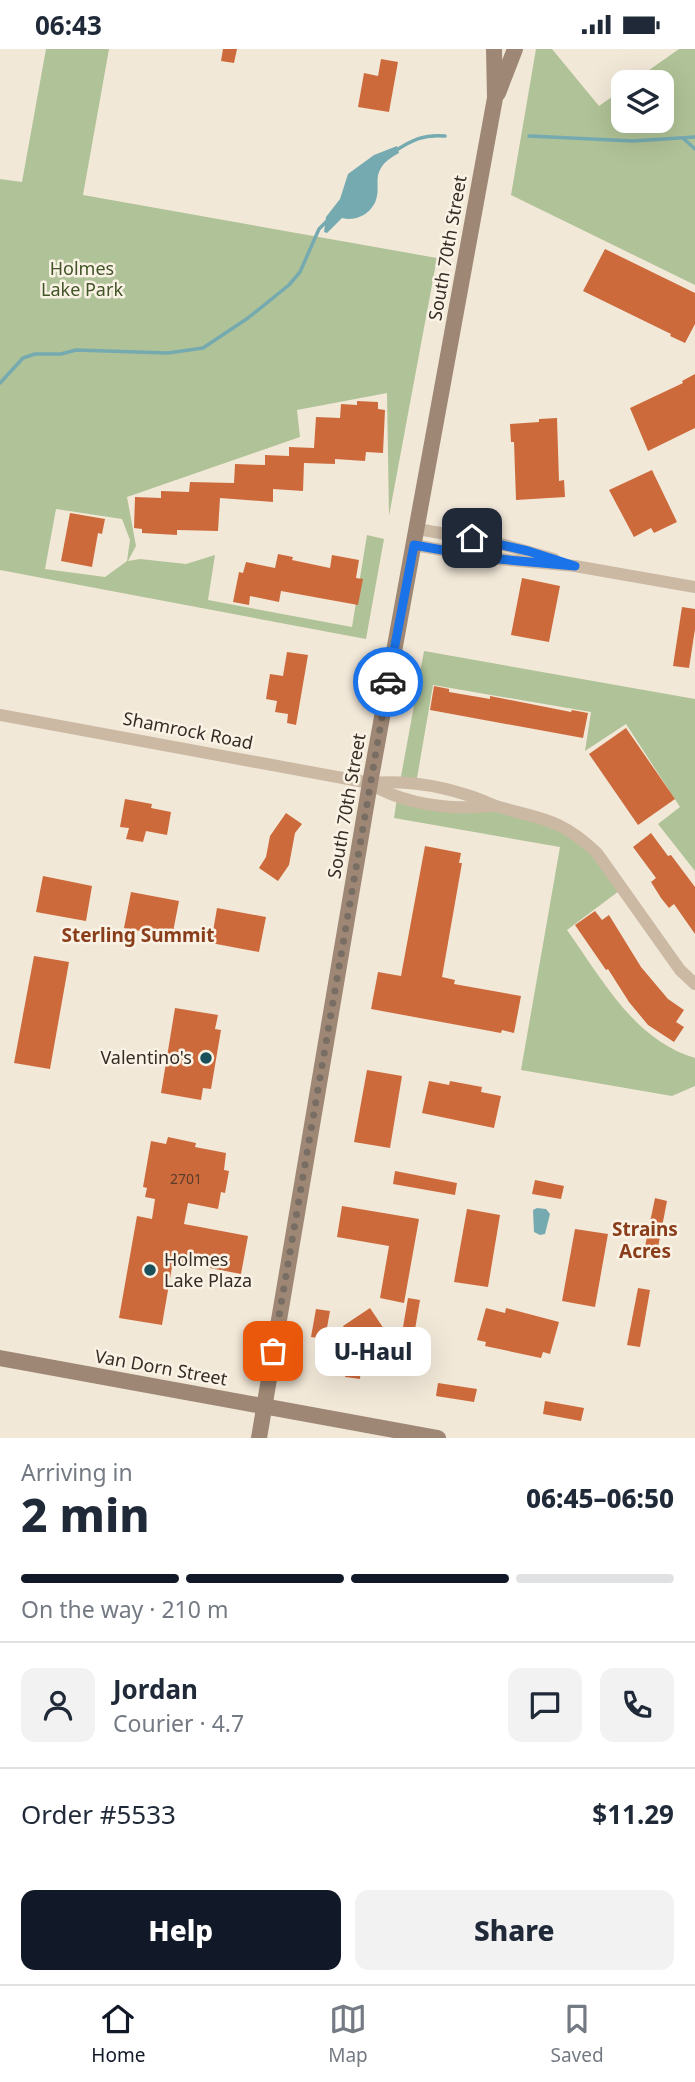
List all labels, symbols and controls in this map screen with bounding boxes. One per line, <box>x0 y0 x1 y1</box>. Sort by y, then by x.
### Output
text: 06:43 <box>35 7 102 43</box>
map controls <box>611 70 674 133</box>
button: layers <box>611 70 674 133</box>
street label: South 70th Street <box>422 173 472 322</box>
park label: Holmes Lake Park <box>41 256 123 301</box>
pin <box>442 508 502 568</box>
icon: home <box>453 519 491 557</box>
courier <box>353 647 423 717</box>
icon: car <box>369 663 407 701</box>
street label: Shamrock Road <box>121 706 255 754</box>
street label: South 70th Street <box>321 731 371 880</box>
district label: Sterling Summit <box>62 922 215 948</box>
place label: Valentino's <box>100 1045 192 1069</box>
marker: Valentino's <box>198 1050 214 1066</box>
house number: 2701 <box>170 1169 202 1188</box>
district label: Strains Acres <box>612 1216 678 1264</box>
place label: Holmes Lake Plaza <box>164 1247 252 1292</box>
marker: Holmes Lake Plaza <box>142 1262 158 1278</box>
pin <box>243 1321 303 1381</box>
callout: U-Haul <box>315 1327 430 1375</box>
icon: bag <box>254 1332 292 1370</box>
text: U-Haul <box>334 1335 412 1367</box>
street label: Van Dorn Street <box>93 1344 230 1391</box>
text: Arriving in <box>21 1456 133 1488</box>
text: 06:45–06:50 <box>526 1480 674 1516</box>
text: 2 min <box>21 1483 150 1545</box>
text: On the way · 210 m <box>21 1593 228 1625</box>
button: person <box>21 1668 95 1742</box>
button: chat <box>508 1668 582 1742</box>
button: phone <box>600 1668 674 1742</box>
text: Jordan <box>113 1671 198 1707</box>
text: Courier · 4.7 <box>113 1707 244 1739</box>
text: Order #5533 <box>21 1796 176 1832</box>
text: $11.29 <box>592 1796 674 1832</box>
button: Help <box>21 1890 341 1970</box>
button: Share <box>355 1890 674 1970</box>
tab: Home <box>91 2000 145 2068</box>
tab: Map <box>328 2000 368 2068</box>
tab: Saved <box>550 2000 604 2068</box>

